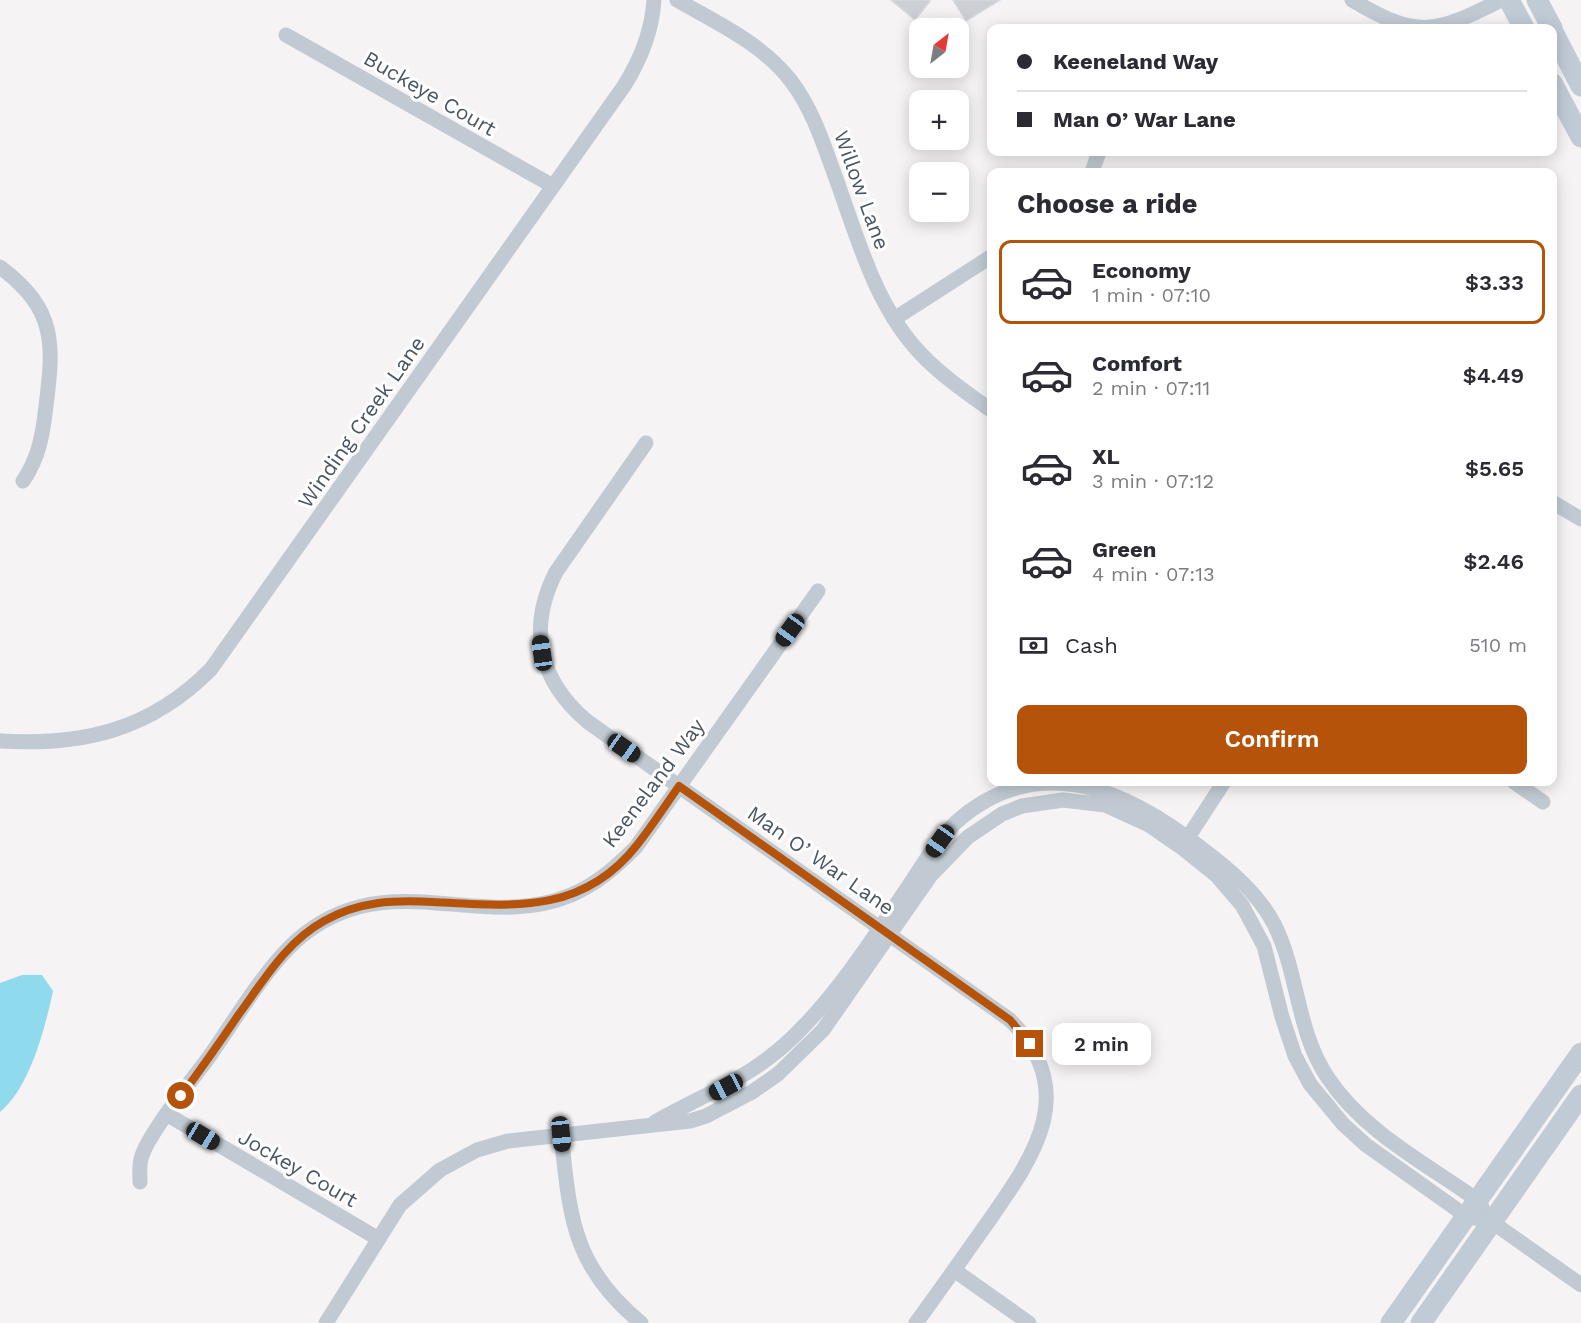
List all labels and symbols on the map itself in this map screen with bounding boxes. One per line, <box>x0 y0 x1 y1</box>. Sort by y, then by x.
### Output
north arrow <box>909 18 969 78</box>
street label: Buckeye Court <box>359 45 501 141</box>
street label: Willow Lane <box>829 127 895 253</box>
street label: Winding Creek Lane <box>292 331 430 513</box>
car <box>772 610 808 650</box>
car <box>531 634 553 672</box>
street label: Keeneland Way <box>596 714 710 852</box>
car <box>604 730 644 766</box>
street label: Man O’ War Lane <box>743 800 899 920</box>
car <box>922 821 958 861</box>
callout: 2 min <box>1051 1023 1150 1065</box>
route end <box>1016 1030 1043 1057</box>
car <box>706 1071 746 1103</box>
route start <box>167 1082 194 1109</box>
car <box>550 1115 572 1153</box>
car <box>183 1119 223 1153</box>
street label: Jockey Court <box>234 1124 362 1212</box>

